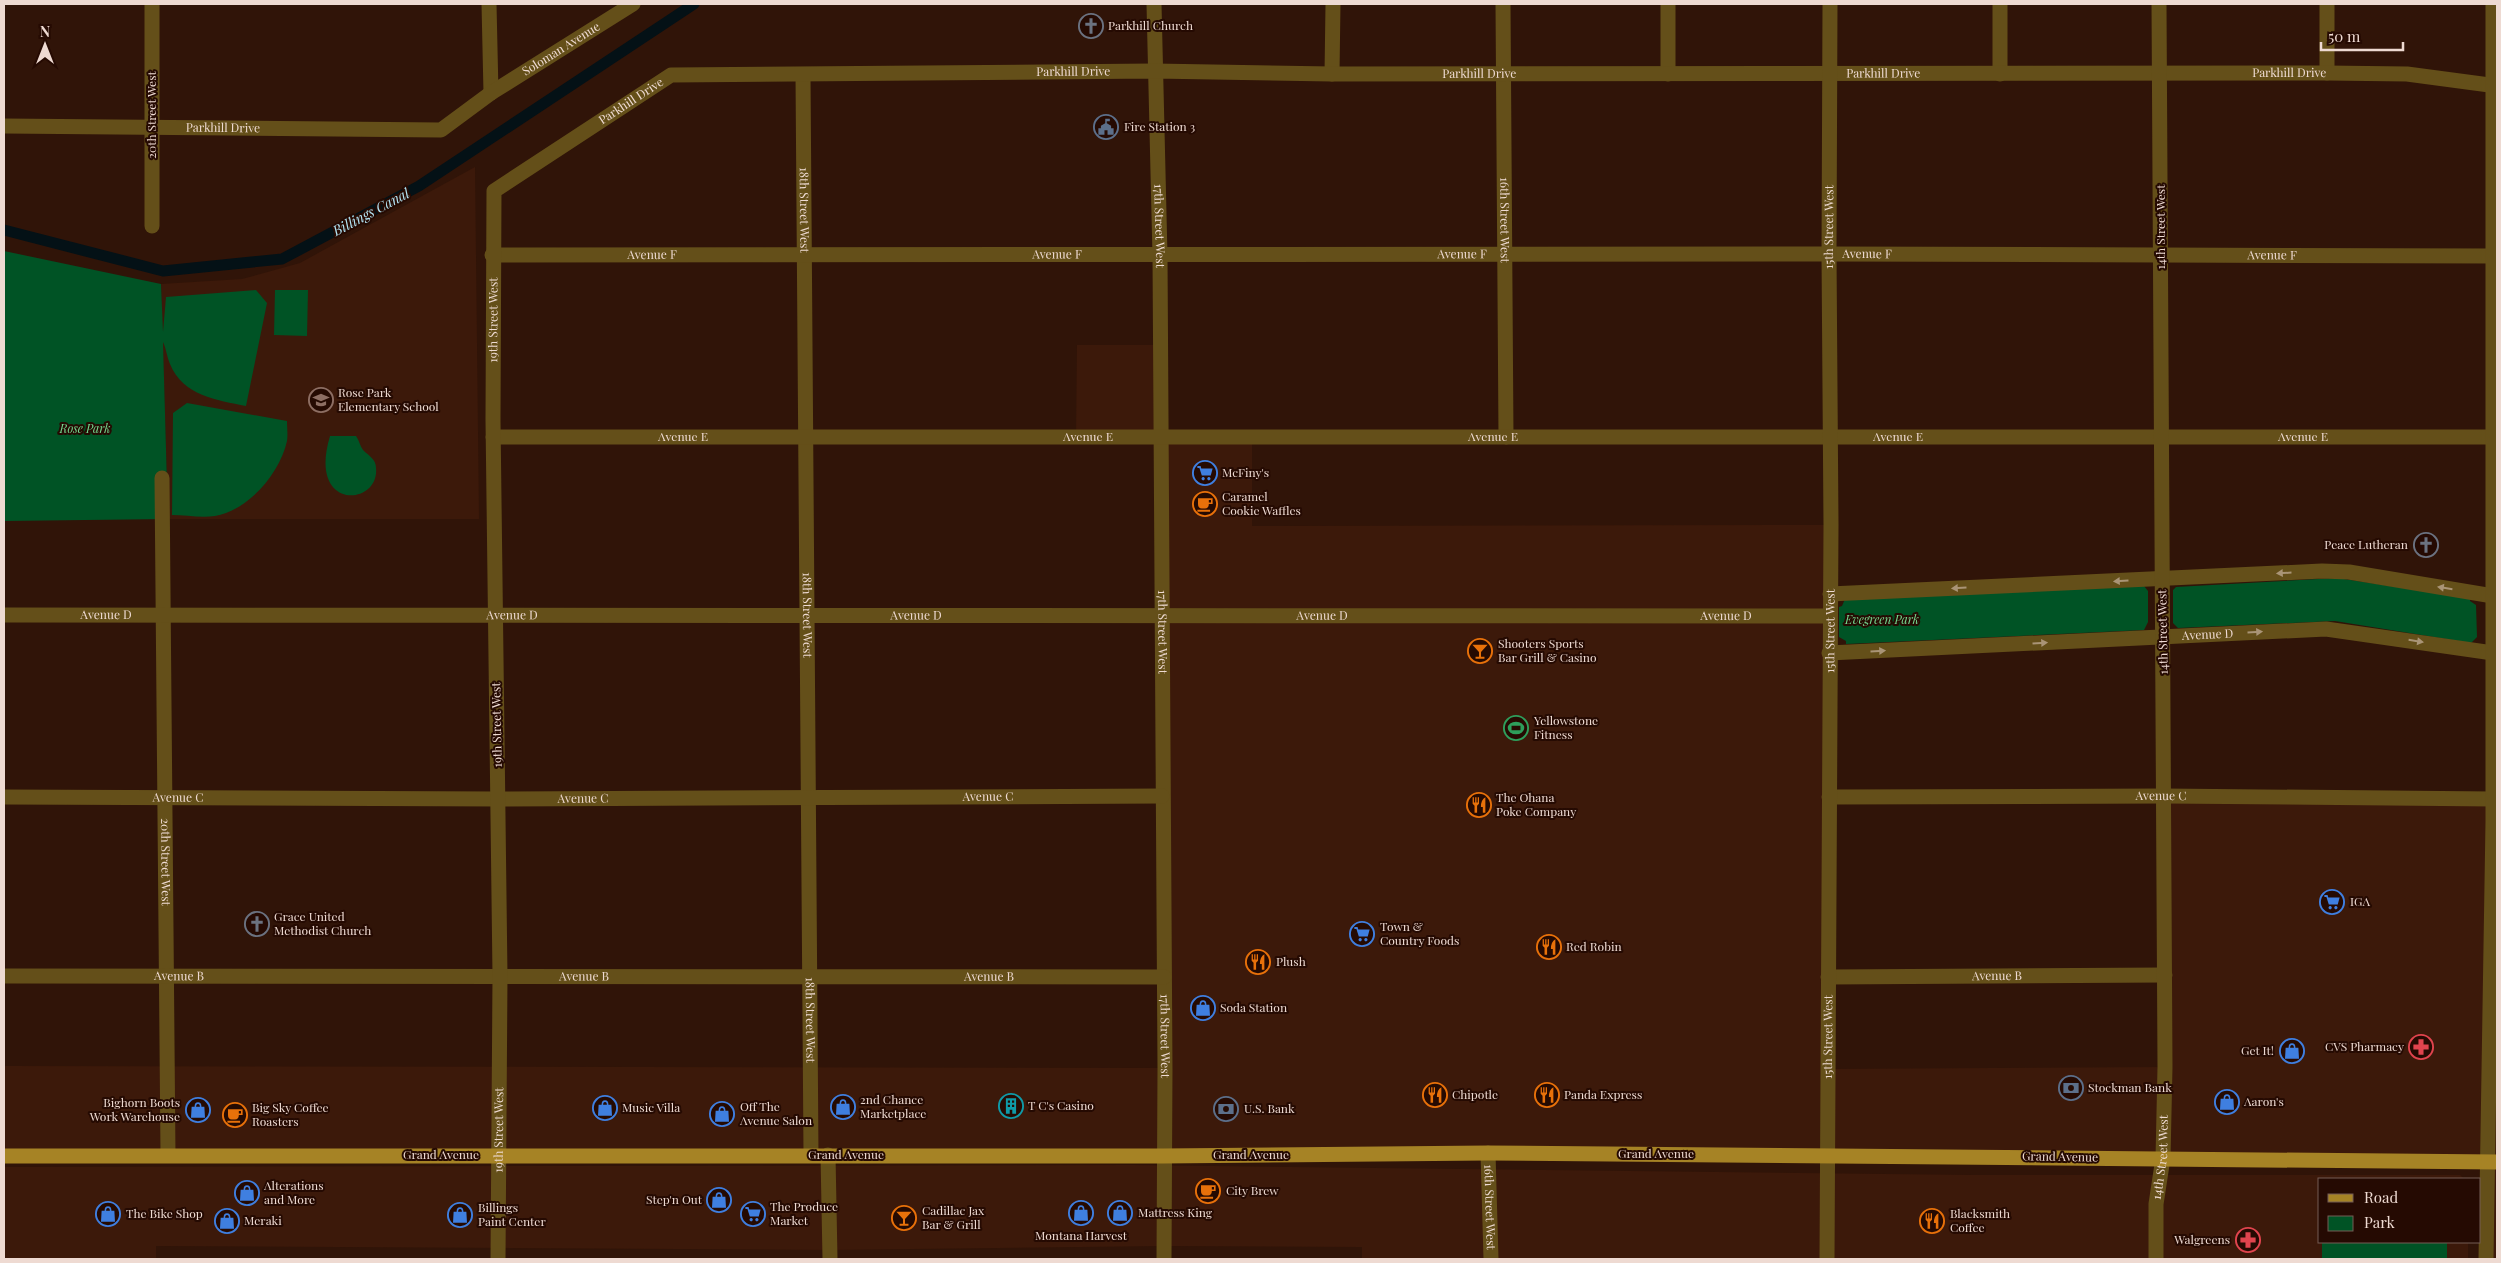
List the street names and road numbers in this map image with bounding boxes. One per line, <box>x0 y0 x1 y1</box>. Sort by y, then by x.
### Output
street label: Soloman Avenue <box>519 18 603 79</box>
street label: Parkhill Drive <box>1036 62 1110 79</box>
street label: Parkhill Drive <box>1846 64 1920 80</box>
street label: Parkhill Drive <box>2252 64 2326 80</box>
street label: Parkhill Drive <box>1442 65 1516 81</box>
street label: 20th Street West <box>143 70 159 159</box>
street label: Parkhill Drive <box>595 73 666 127</box>
street label: Parkhill Drive <box>186 119 260 135</box>
street label: 18th Street West <box>797 167 813 254</box>
street label: 16th Street West <box>1497 177 1514 263</box>
street label: 17th Street West <box>1151 184 1169 269</box>
street label: 15th Street West <box>1820 184 1836 269</box>
street label: 14th Street West <box>2152 184 2168 270</box>
street label: Avenue F <box>1436 245 1487 261</box>
street label: Avenue F <box>1841 245 1892 261</box>
street label: Avenue F <box>626 246 677 262</box>
street label: Avenue F <box>1031 246 1082 262</box>
street label: Avenue F <box>2246 246 2297 262</box>
street label: 19th Street West <box>484 277 501 363</box>
street label: Avenue E <box>657 428 708 444</box>
street label: Avenue E <box>1062 428 1113 444</box>
street label: Avenue E <box>1467 428 1518 444</box>
street label: Avenue E <box>1872 428 1923 444</box>
street label: Avenue E <box>2277 428 2328 444</box>
street label: 18th Street West <box>800 572 816 658</box>
street label: 15th Street West <box>1821 588 1838 673</box>
street label: 14th Street West <box>2153 589 2171 675</box>
street label: 17th Street West <box>1155 590 1172 675</box>
street label: Avenue D <box>79 606 132 622</box>
street label: Avenue D <box>485 606 538 622</box>
street label: Avenue D <box>889 606 942 623</box>
street label: Avenue D <box>1295 607 1348 623</box>
street label: Avenue D <box>1699 607 1752 623</box>
street label: Avenue D <box>2180 624 2234 643</box>
street label: 19th Street West <box>487 682 505 768</box>
street label: Avenue C <box>2135 787 2187 803</box>
street label: Avenue C <box>961 788 1013 804</box>
street label: Avenue C <box>152 789 203 805</box>
street label: Avenue C <box>557 790 608 806</box>
street label: 20th Street West <box>158 818 175 907</box>
street label: Avenue B <box>153 967 204 983</box>
street label: Avenue B <box>558 967 609 984</box>
street label: Avenue B <box>1971 967 2022 983</box>
street label: Avenue B <box>963 968 1014 984</box>
street label: 18th Street West <box>803 977 819 1063</box>
street label: 17th Street West <box>1158 994 1174 1079</box>
street label: 15th Street West <box>1819 994 1835 1079</box>
street label: 19th Street West <box>490 1087 506 1173</box>
street label: 14th Street West <box>2148 1114 2171 1201</box>
street label: Grand Avenue <box>1618 1145 1694 1161</box>
street label: Grand Avenue <box>403 1146 479 1162</box>
street label: Grand Avenue <box>808 1146 884 1162</box>
street label: Grand Avenue <box>1213 1146 1289 1162</box>
street label: Grand Avenue <box>2022 1147 2098 1165</box>
street label: 16th Street West <box>1481 1164 1500 1251</box>

